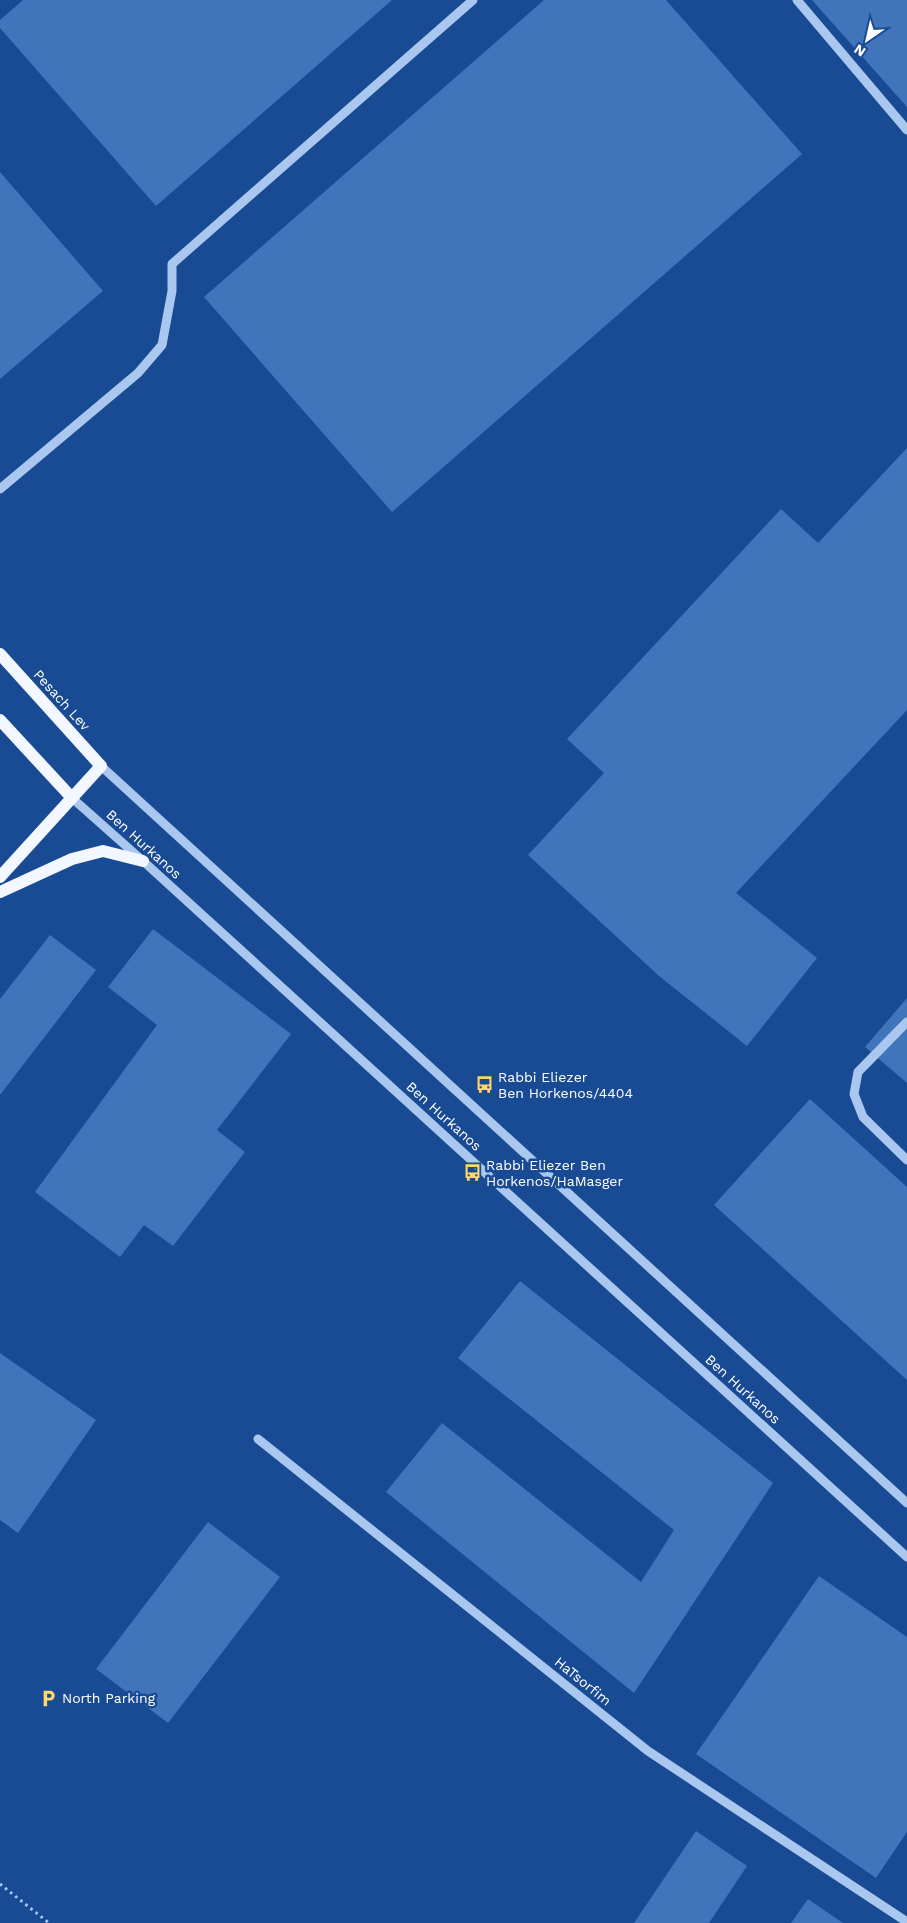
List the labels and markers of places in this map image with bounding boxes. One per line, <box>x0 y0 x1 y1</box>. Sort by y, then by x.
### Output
place label: Rabbi Eliezer Ben Horkenos/4404 <box>498 1069 633 1101</box>
bus stop icon: Rabbi Eliezer Ben Horkenos/4404 <box>474 1075 494 1095</box>
place label: Rabbi Eliezer Ben Horkenos/HaMasger <box>486 1157 623 1189</box>
bus stop icon: Rabbi Eliezer Ben Horkenos/HaMasger <box>462 1163 482 1183</box>
parking icon: North Parking <box>38 1688 58 1708</box>
place label: North Parking <box>62 1690 156 1706</box>

